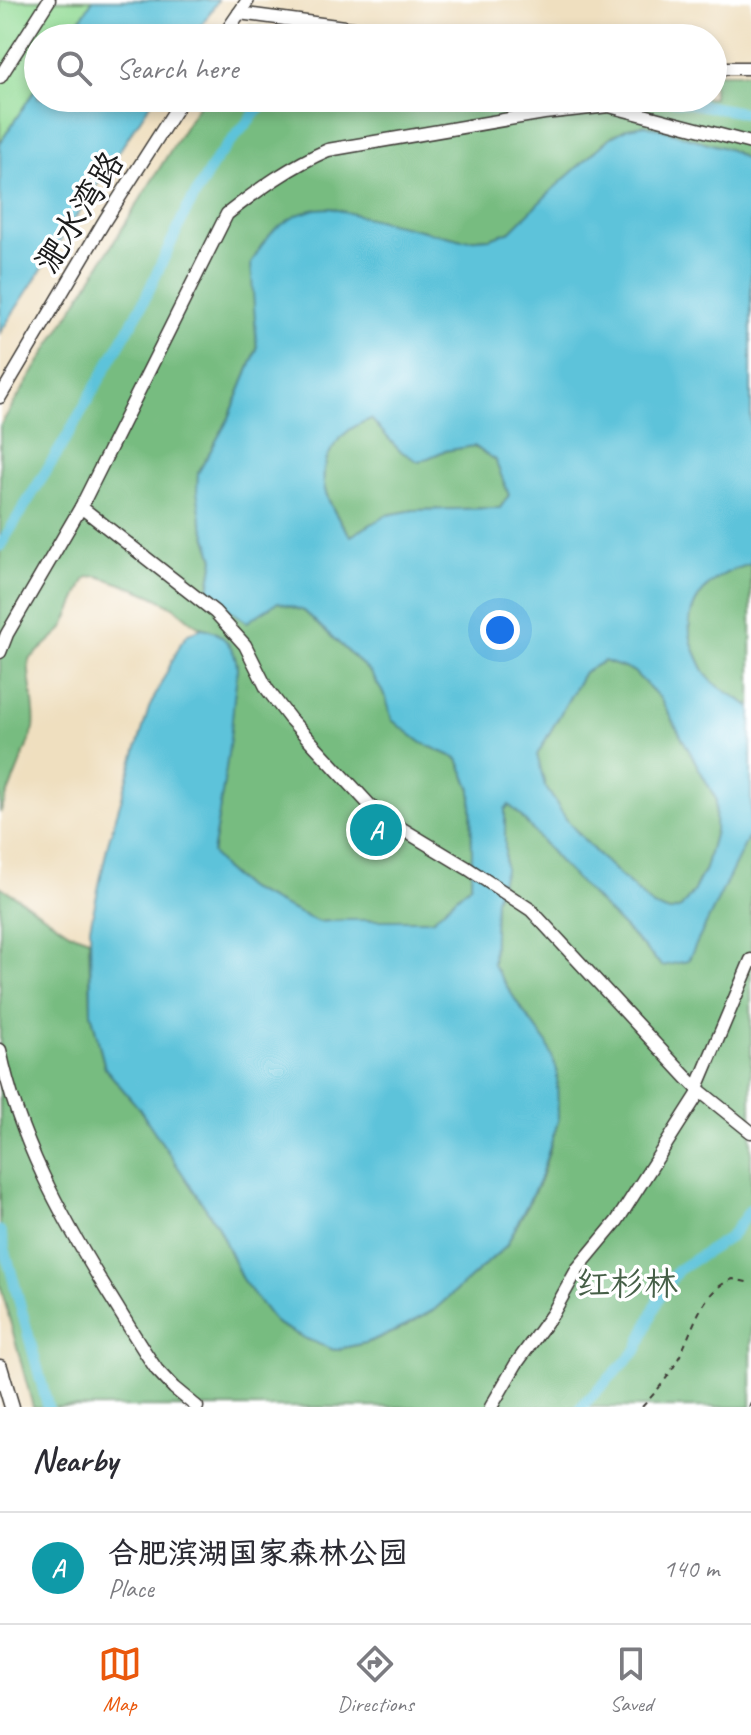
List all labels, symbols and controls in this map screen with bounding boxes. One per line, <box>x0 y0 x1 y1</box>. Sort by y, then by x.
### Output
search box <box>24 24 727 112</box>
icon: search <box>52 46 96 90</box>
text: Search here <box>116 49 238 87</box>
street label: 淝水湾路 <box>25 143 133 281</box>
your location <box>480 610 520 650</box>
pin: A <box>350 800 402 860</box>
park label: 红杉林 <box>576 1262 678 1305</box>
text: Nearby <box>32 1438 118 1481</box>
text: 合肥滨湖国家森林公园 <box>108 1534 408 1572</box>
text: A <box>51 1552 65 1585</box>
text: 140 m <box>663 1552 719 1585</box>
text: Place <box>108 1572 154 1605</box>
tab: Map <box>98 1642 142 1718</box>
tab: Directions <box>337 1642 414 1718</box>
tab: Saved <box>609 1642 653 1718</box>

